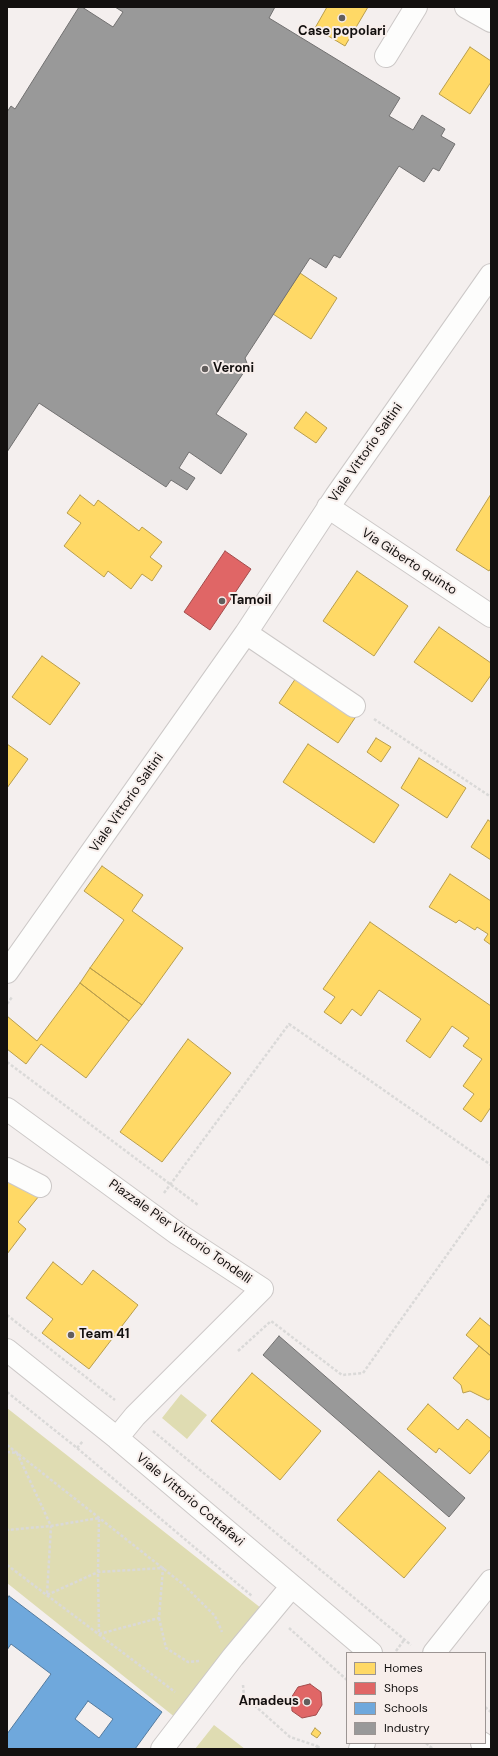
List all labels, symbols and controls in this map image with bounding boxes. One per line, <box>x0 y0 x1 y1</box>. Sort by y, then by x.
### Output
marker: Case popolari <box>337 13 347 23</box>
place label: Case popolari <box>298 24 386 40</box>
place label: Veroni <box>213 361 254 377</box>
marker: Veroni <box>200 364 210 374</box>
street label: Viale Vittorio Saltini <box>326 400 406 506</box>
street label: Via Giberto quinto <box>358 525 460 599</box>
place label: Tamoil <box>230 593 271 609</box>
marker: Tamoil <box>217 596 227 606</box>
street label: Viale Vittorio Saltini <box>87 750 167 856</box>
street label: Piazzale Pier Vittorio Tondelli <box>105 1177 255 1287</box>
place label: Team 41 <box>79 1327 130 1343</box>
marker: Team 41 <box>66 1330 76 1340</box>
street label: Viale Vittorio Cottafavi <box>133 1450 247 1550</box>
legend <box>346 1652 486 1744</box>
text: Homes <box>384 1660 423 1676</box>
text: Shops <box>384 1680 419 1696</box>
place label: Amadeus <box>239 1694 299 1710</box>
marker: Amadeus <box>302 1697 312 1707</box>
text: Schools <box>384 1700 428 1716</box>
text: Industry <box>384 1720 430 1736</box>

